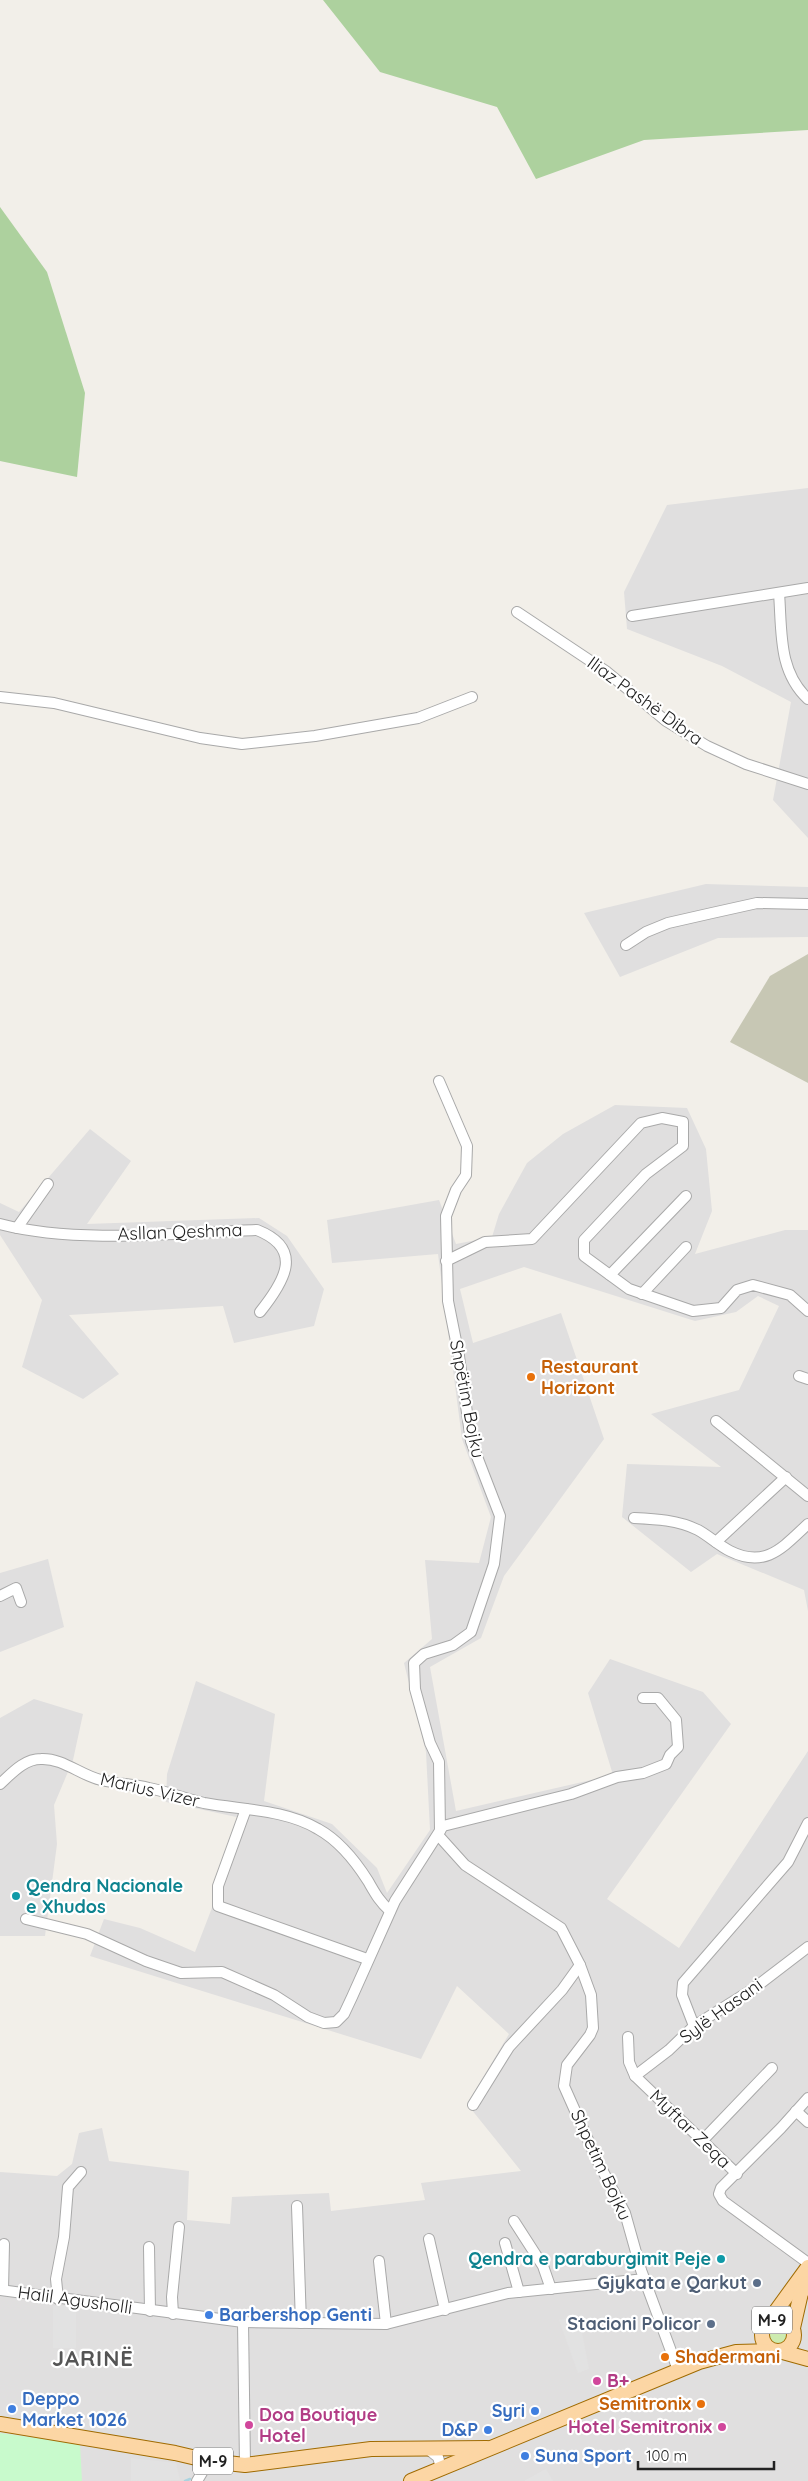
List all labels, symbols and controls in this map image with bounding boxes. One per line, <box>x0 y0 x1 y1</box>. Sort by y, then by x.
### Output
street label: Iliaz Pashë Dibra <box>583 651 708 750</box>
street label: Asllan Qeshma <box>117 1218 243 1245</box>
street label: Shpëtim Bojku <box>445 1338 490 1460</box>
place label: Restaurant Horizont <box>541 1355 639 1399</box>
marker: Restaurant Horizont <box>525 1371 537 1383</box>
street label: Marius Vizer <box>98 1767 202 1812</box>
place label: Qendra Nacionale e Xhudos <box>26 1874 183 1918</box>
marker: Qendra Nacionale e Xhudos <box>10 1890 22 1902</box>
street label: Sylë Hasani <box>675 1973 767 2048</box>
street label: Myftar Zeqa <box>645 2084 736 2173</box>
street label: Shpetim Bojku <box>566 2106 637 2224</box>
place label: Qendra e paraburgimit Peje <box>468 2247 711 2270</box>
marker: Qendra e paraburgimit Peje <box>715 2253 727 2265</box>
place label: Gjykata e Qarkut <box>597 2271 747 2294</box>
marker: Gjykata e Qarkut <box>751 2277 763 2289</box>
street label: Halil Agusholli <box>16 2280 134 2319</box>
place label: Barbershop Genti <box>219 2303 372 2326</box>
road number: M-9 <box>752 2306 792 2334</box>
marker: Barbershop Genti <box>203 2309 215 2321</box>
place label: Stacioni Policor <box>567 2312 701 2335</box>
marker: Stacioni Policor <box>705 2318 717 2330</box>
district label: JARINË <box>52 2344 134 2372</box>
place label: Shadermani <box>675 2345 780 2368</box>
marker: Shadermani <box>659 2351 671 2363</box>
place label: B+ <box>607 2369 630 2392</box>
marker: B+ <box>591 2375 603 2387</box>
place label: Deppo Market 1026 <box>22 2387 127 2431</box>
place label: Semitronix <box>599 2392 691 2415</box>
marker: Semitronix <box>695 2398 707 2410</box>
place label: Syri <box>492 2399 525 2422</box>
marker: Deppo Market 1026 <box>6 2403 18 2415</box>
place label: Doa Boutique Hotel <box>259 2403 377 2447</box>
marker: Syri <box>529 2405 541 2417</box>
place label: Hotel Semitronix <box>568 2415 712 2438</box>
place label: D&P <box>442 2418 478 2441</box>
marker: Doa Boutique Hotel <box>243 2419 255 2431</box>
marker: Hotel Semitronix <box>716 2421 728 2433</box>
marker: D&P <box>482 2424 494 2436</box>
scale bar <box>638 2438 774 2470</box>
place label: Suna Sport <box>535 2444 632 2467</box>
text: 100 m <box>646 2446 687 2465</box>
road number: M-9 <box>193 2448 233 2474</box>
marker: Suna Sport <box>519 2450 531 2462</box>

